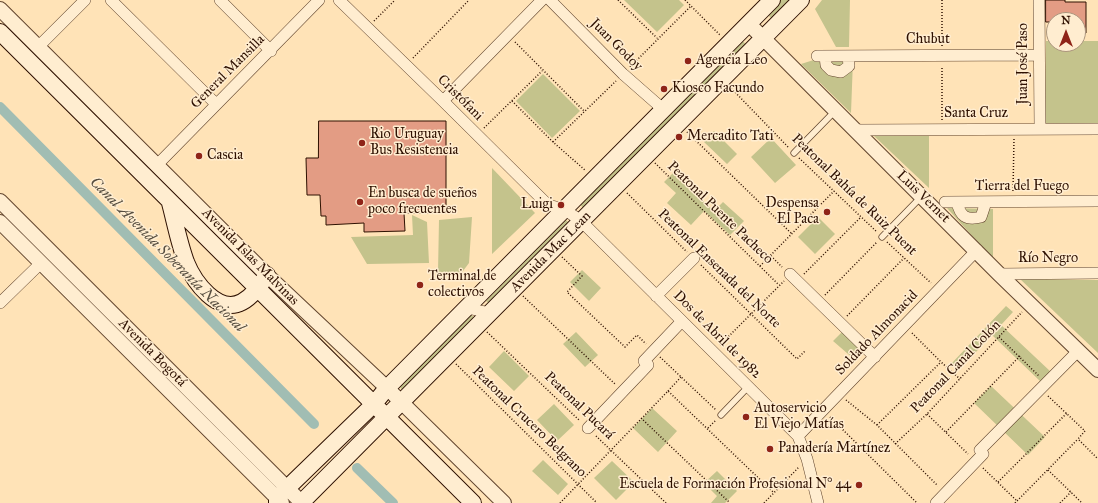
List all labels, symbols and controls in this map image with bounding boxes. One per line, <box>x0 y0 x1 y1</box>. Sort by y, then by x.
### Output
north arrow <box>1046 12 1086 52</box>
text: N <box>1061 14 1071 27</box>
street label: Juan Godoy <box>586 15 646 75</box>
street label: Juan José Paso <box>1016 23 1032 105</box>
street label: General Mansilla <box>187 31 269 113</box>
street label: Chubut <box>906 32 950 48</box>
place label: Agencia Leo <box>696 53 767 69</box>
marker: Agencia Leo <box>683 56 693 66</box>
street label: Cristófani <box>434 72 486 124</box>
place label: Kiosco Facundo <box>672 81 764 97</box>
marker: Kiosco Facundo <box>659 84 669 94</box>
street label: Santa Cruz <box>944 106 1008 122</box>
place label: Rio Uruguay Bus Resistencia <box>370 127 459 160</box>
place label: Mercadito Tati <box>687 129 774 145</box>
street label: Peatonal Bahía de Ruiz Puent <box>788 131 920 259</box>
marker: Mercadito Tati <box>674 132 684 142</box>
marker: Rio Uruguay Bus Resistencia <box>357 138 367 148</box>
place label: Cascia <box>207 148 243 164</box>
marker: Cascia <box>194 151 204 161</box>
street label: Peatonal Puente Pacheco <box>664 158 776 268</box>
street label: Luis Vernet <box>893 167 953 227</box>
water label: Canal Avenida Soberanía Nacional <box>86 174 248 336</box>
street label: Tierra del Fuego <box>975 179 1069 195</box>
place label: En busca de sueños poco frecuentes <box>368 186 477 218</box>
place label: Despensa El Paca <box>766 196 819 228</box>
marker: En busca de sueños poco frecuentes <box>355 197 365 207</box>
place label: Luigi <box>521 197 553 213</box>
marker: Luigi <box>556 200 566 210</box>
street label: Avenida Islas Malvinas <box>198 205 302 309</box>
street label: Peatonal Ensenada del Norte <box>654 206 784 332</box>
marker: Despensa El Paca <box>822 207 832 217</box>
street label: Avenida Mac Lean <box>507 208 595 296</box>
street label: Río Negro <box>1018 251 1078 267</box>
place label: Terminal de colectivos <box>428 269 496 302</box>
marker: Terminal de colectivos <box>415 280 425 290</box>
street label: Soldado Almonacid <box>832 287 922 379</box>
street label: Dos de Abril de 1982 <box>670 288 764 382</box>
street label: Avenida Bogotá <box>114 315 190 391</box>
street label: Peatonal Canal Colón <box>907 317 1005 417</box>
street label: Peatonal Crucero Belgrano <box>468 363 590 481</box>
street label: Peatonal Pucará <box>541 369 617 443</box>
place label: Autoservicio El Viejo Matías <box>754 401 844 434</box>
marker: Autoservicio El Viejo Matías <box>741 412 751 422</box>
place label: Panadería Martínez <box>778 441 890 457</box>
marker: Panadería Martínez <box>765 444 775 454</box>
place label: Escuela de Formación Profesional N° 44 <box>619 477 851 493</box>
marker: Escuela de Formación Profesional N° 44 <box>854 480 864 490</box>

